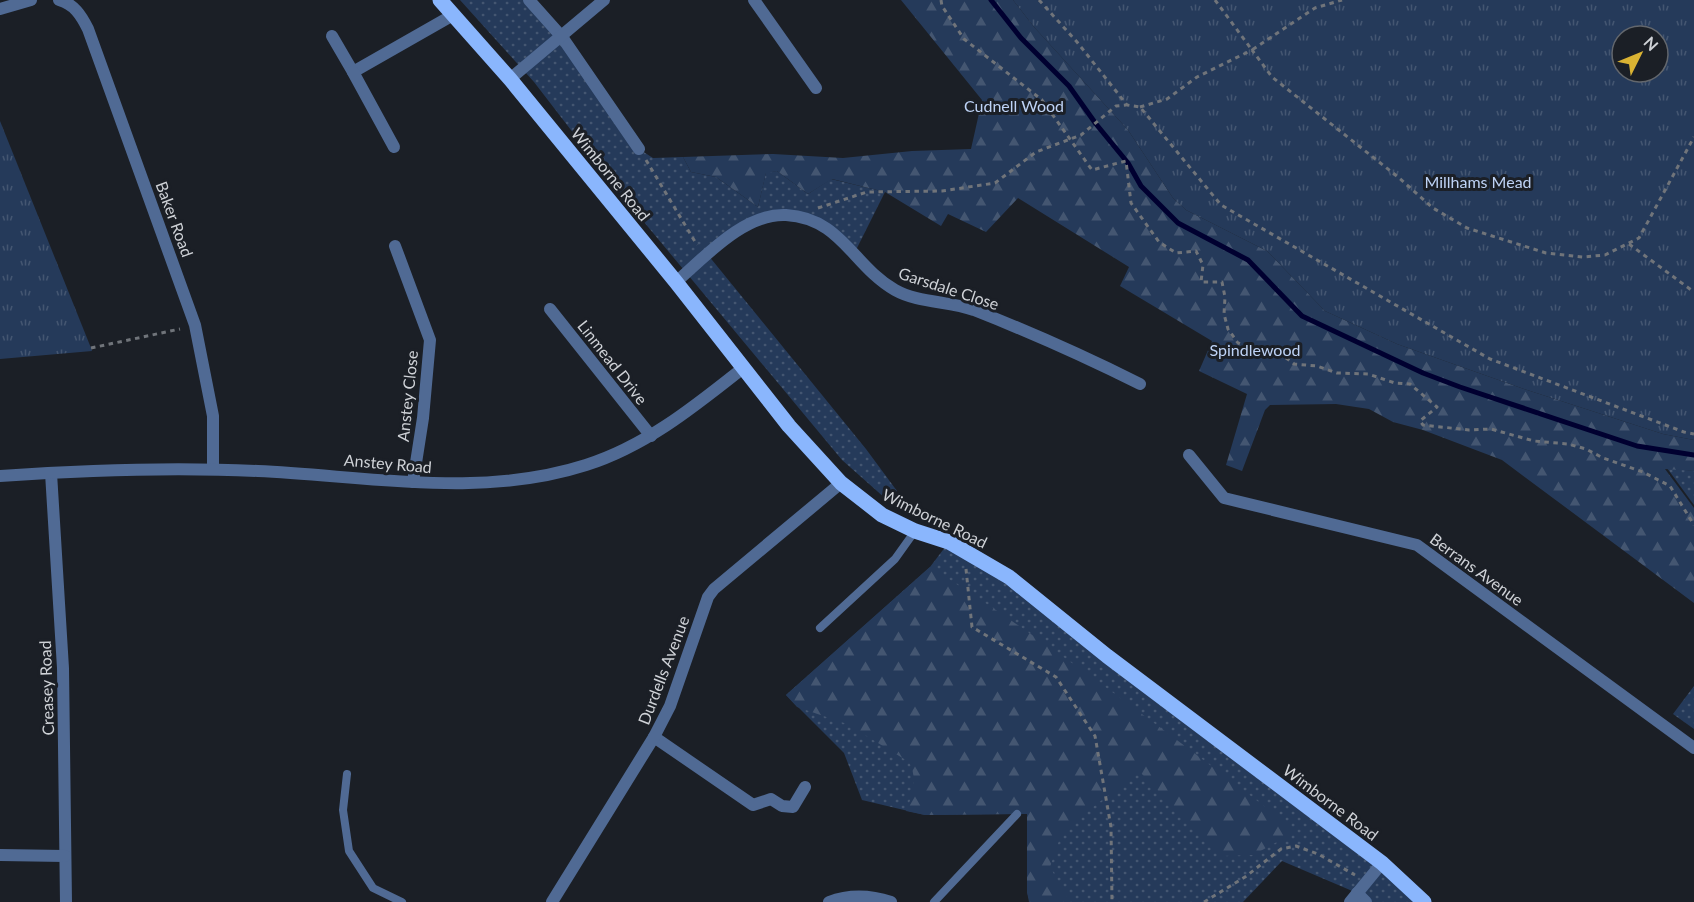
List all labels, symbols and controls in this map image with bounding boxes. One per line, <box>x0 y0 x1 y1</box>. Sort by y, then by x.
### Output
north arrow <box>1610 24 1670 84</box>
text: N <box>1640 32 1662 54</box>
park label: Cudnell Wood <box>964 96 1064 115</box>
street label: Wimborne Road <box>568 124 654 224</box>
park label: Millhams Mead <box>1424 172 1532 191</box>
street label: Baker Road <box>153 178 197 260</box>
street label: Garsdale Close <box>896 263 1002 313</box>
street label: Linmead Drive <box>574 316 652 408</box>
park label: Spindlewood <box>1210 340 1300 359</box>
street label: Anstey Close <box>393 350 421 442</box>
street label: Anstey Road <box>343 450 433 476</box>
street label: Wimborne Road <box>879 484 991 552</box>
street label: Berrans Avenue <box>1427 529 1527 609</box>
street label: Durdells Avenue <box>634 613 692 727</box>
street label: Creasey Road <box>35 640 57 736</box>
street label: Wimborne Road <box>1280 760 1382 844</box>

